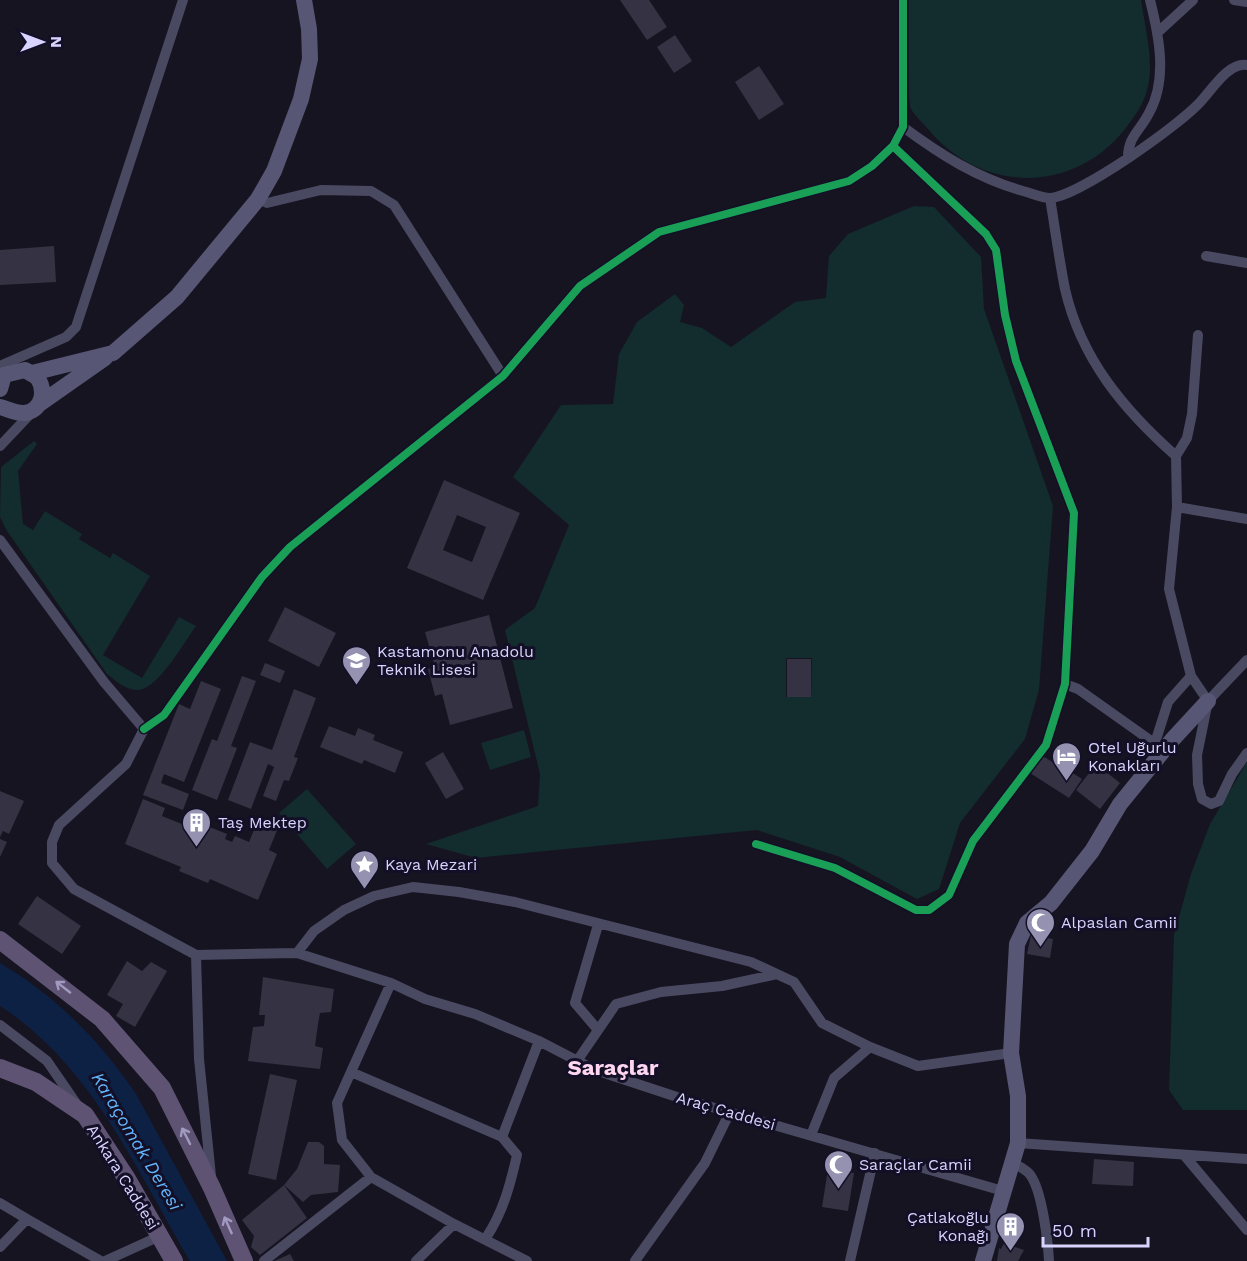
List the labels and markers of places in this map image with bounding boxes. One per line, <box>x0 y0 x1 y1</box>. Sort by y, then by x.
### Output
place label: Kastamonu Anadolu Teknik Lisesi <box>377 642 534 679</box>
school or university icon: Kastamonu Anadolu Teknik Lisesi <box>340 644 372 686</box>
place label: Otel Uğurlu Konakları <box>1088 738 1177 775</box>
hotel icon: Otel Uğurlu Konakları <box>1051 740 1083 782</box>
building icon: Taş Mektep <box>181 806 213 848</box>
place label: Taş Mektep <box>218 813 307 832</box>
place icon: Kaya Mezari <box>348 848 380 890</box>
place label: Kaya Mezari <box>385 855 477 874</box>
mosque icon: Alpaslan Camii <box>1024 906 1056 948</box>
place label: Alpaslan Camii <box>1061 913 1177 932</box>
mosque icon: Saraçlar Camii <box>822 1148 854 1190</box>
place label: Saraçlar Camii <box>859 1155 972 1174</box>
place label: Çatlakoğlu Konağı <box>907 1208 989 1245</box>
building icon: Çatlakoğlu Konağı <box>994 1210 1026 1252</box>

